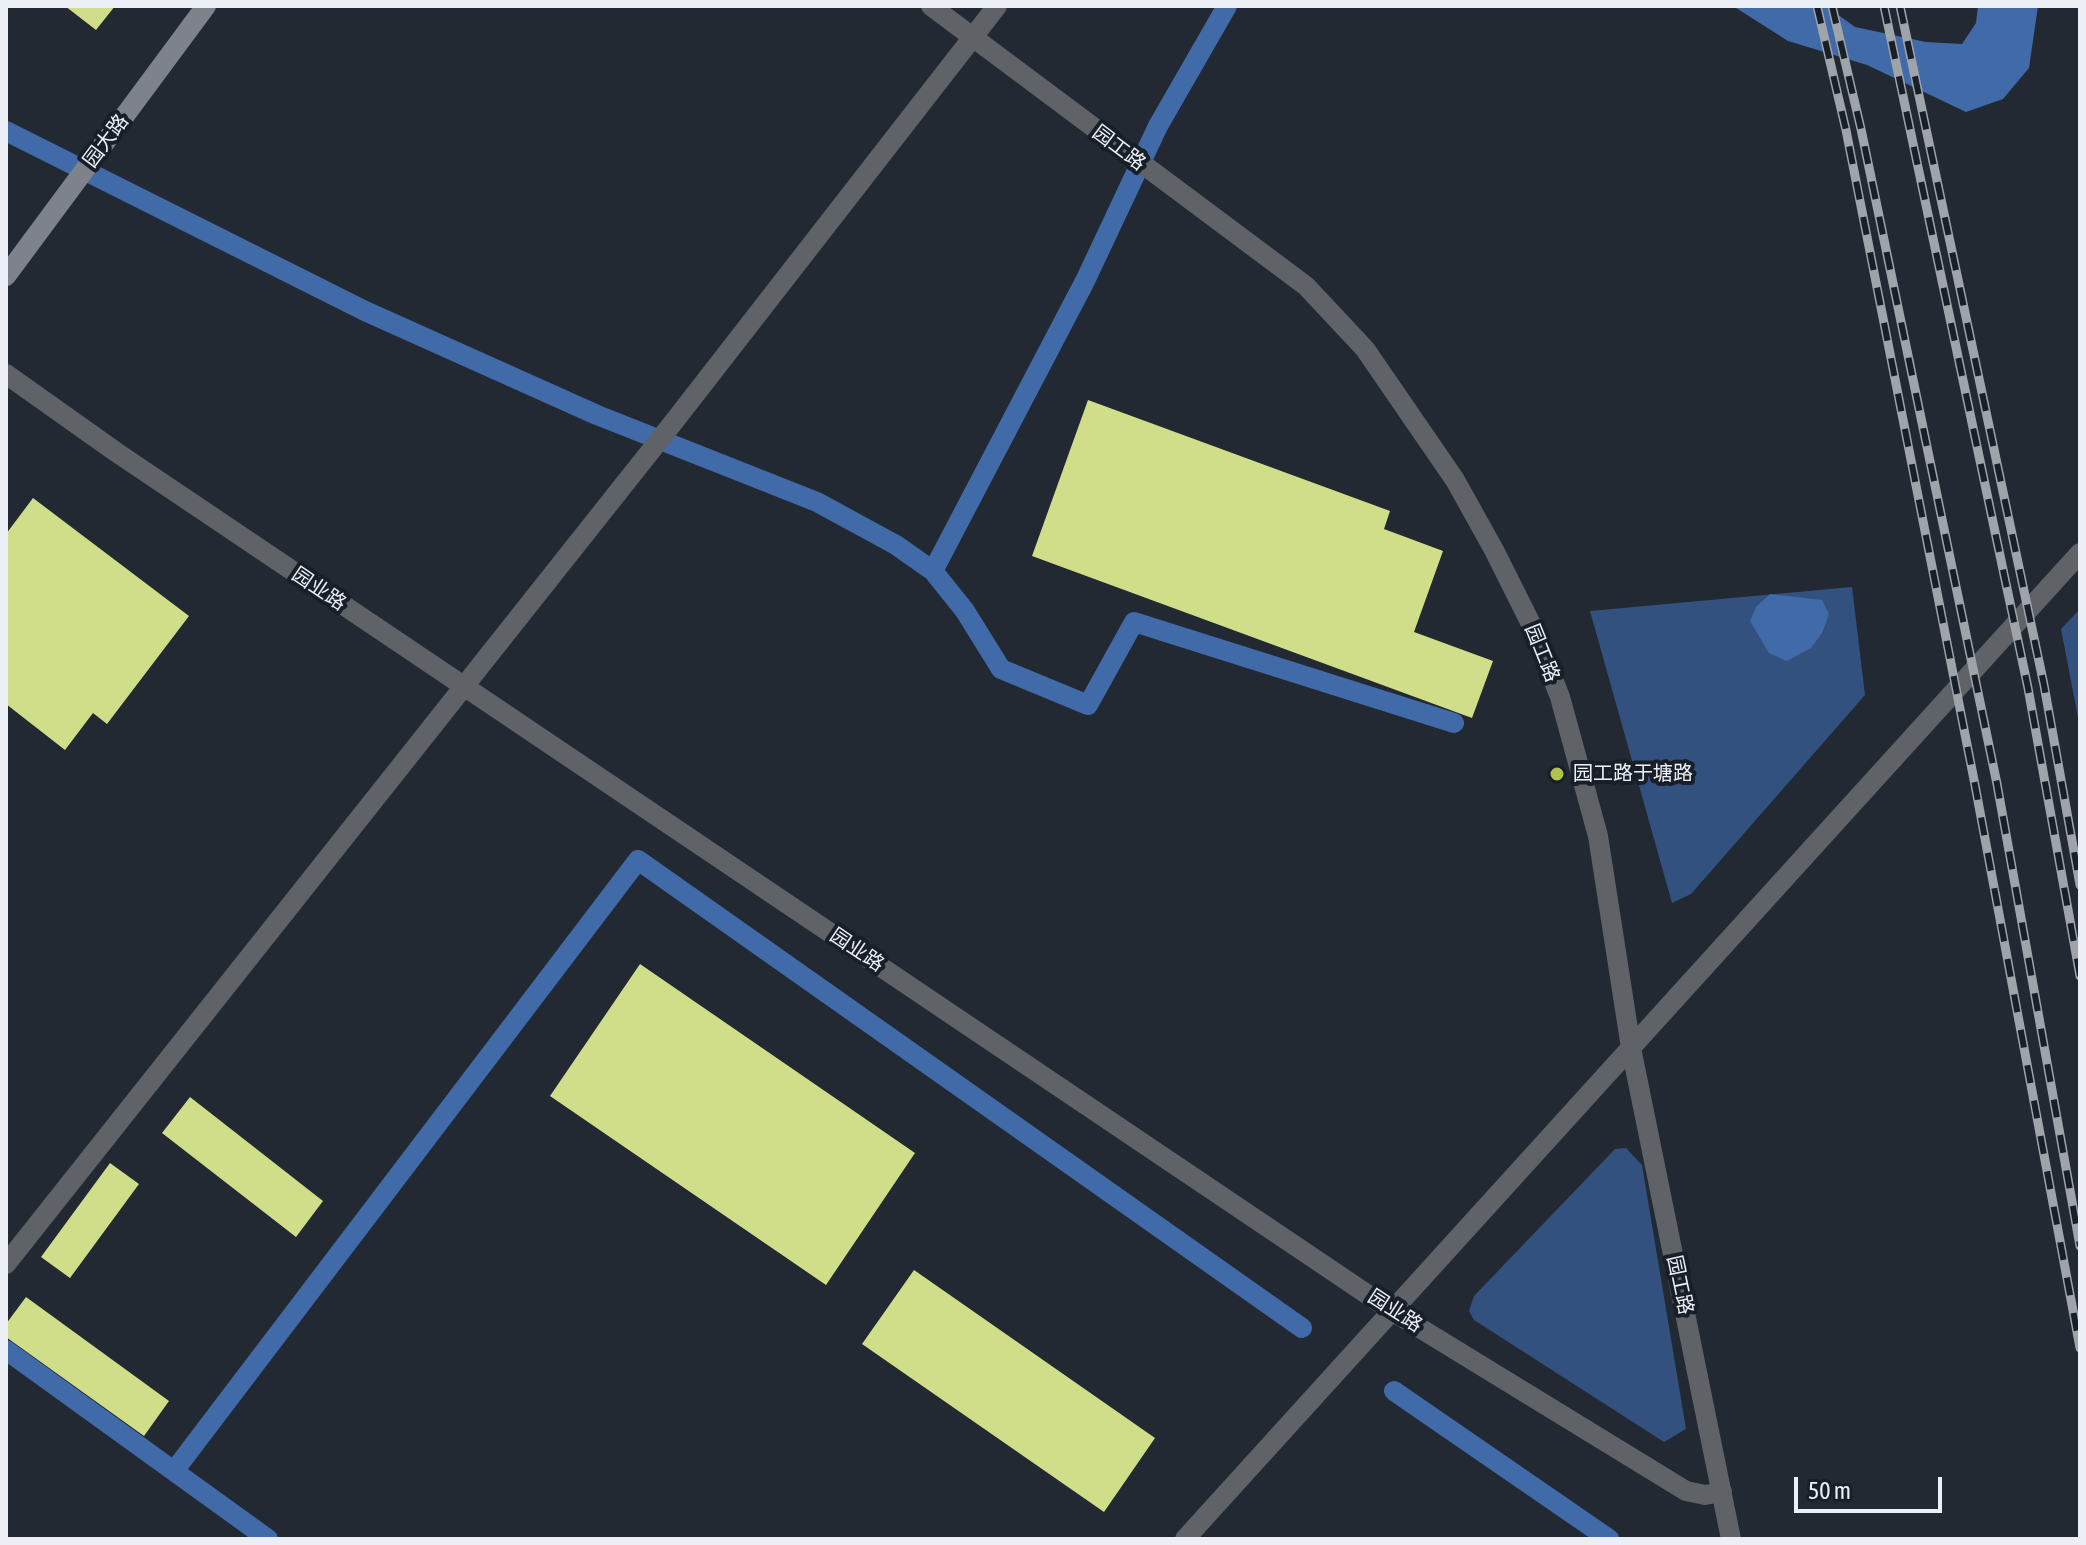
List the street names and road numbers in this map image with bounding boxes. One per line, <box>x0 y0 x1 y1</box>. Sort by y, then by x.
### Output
street label: 园大路 <box>78 110 134 172</box>
street label: 园工路 <box>1088 120 1150 176</box>
street label: 园业路 <box>287 562 351 616</box>
street label: 园工路 <box>1520 621 1564 685</box>
street label: 园业路 <box>825 923 889 977</box>
street label: 园工路 <box>1662 1253 1698 1317</box>
street label: 园业路 <box>1363 1285 1427 1337</box>

